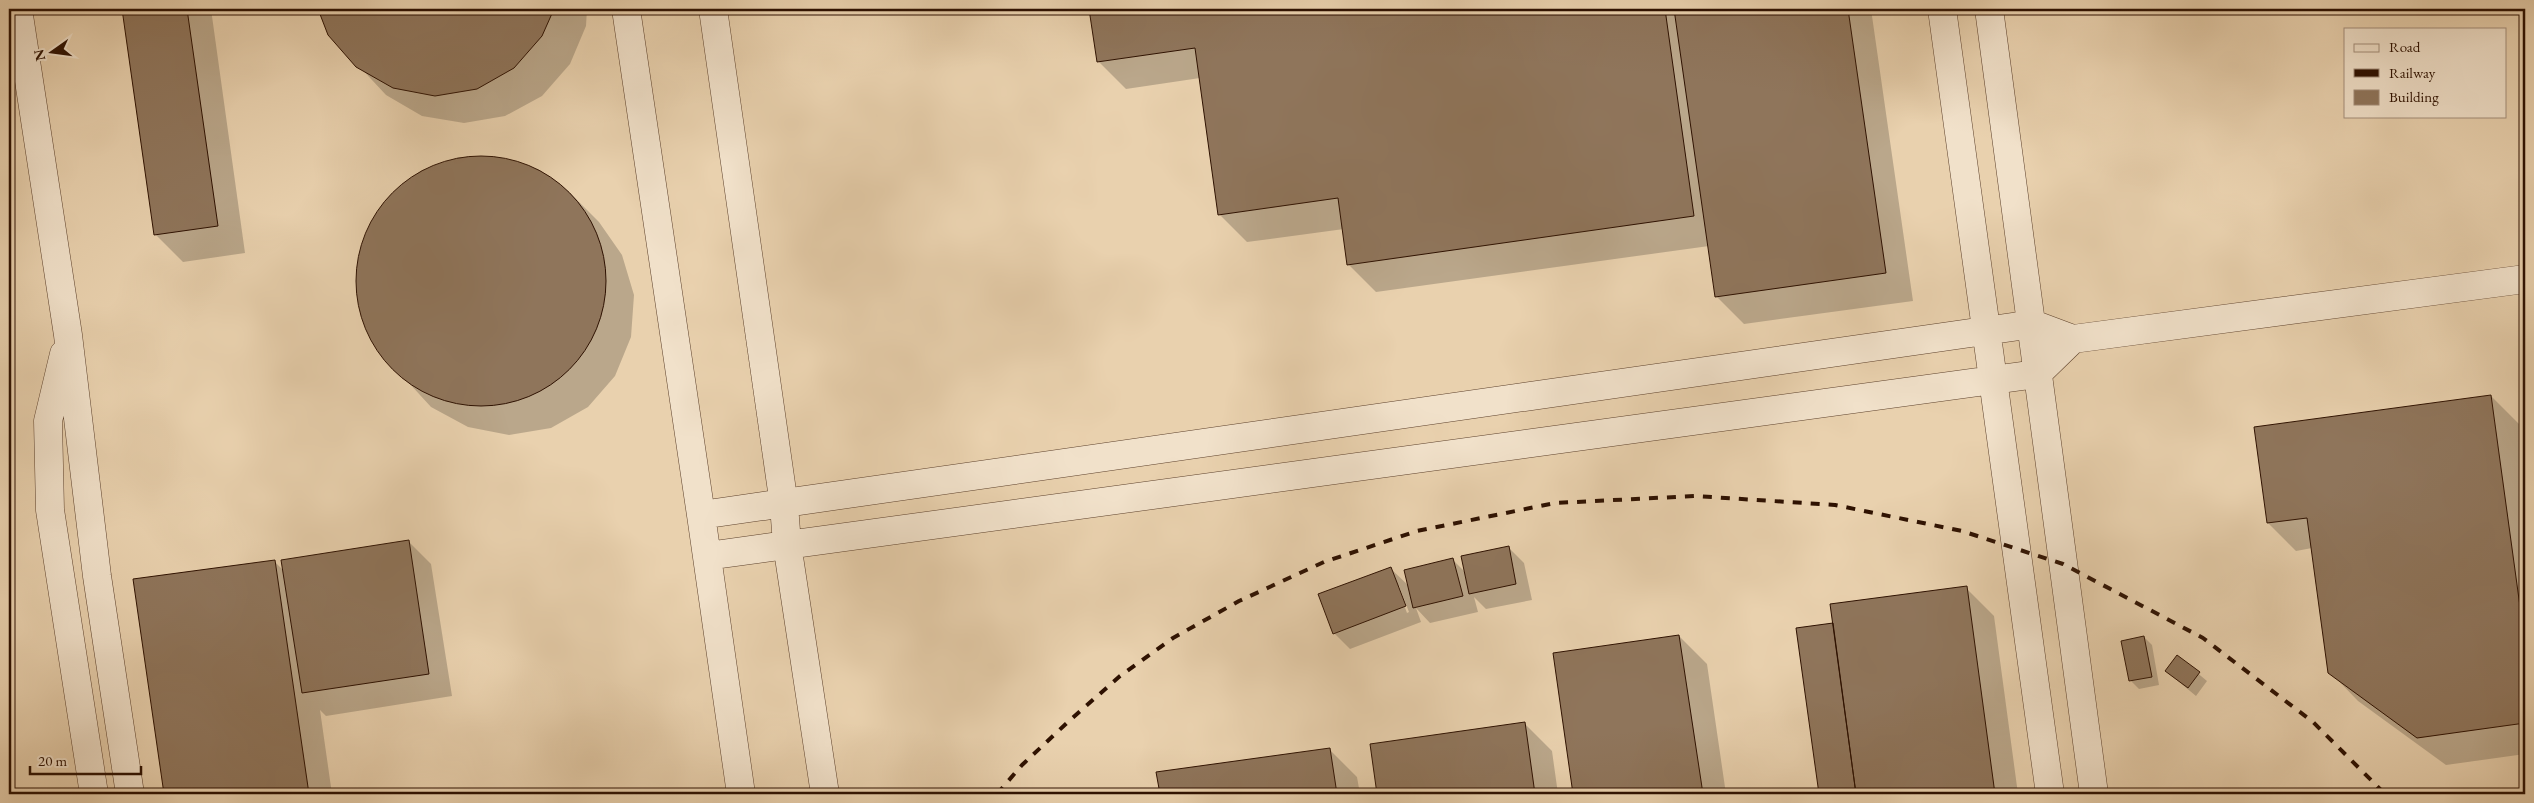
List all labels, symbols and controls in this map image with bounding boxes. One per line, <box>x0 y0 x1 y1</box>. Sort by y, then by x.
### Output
north arrow <box>28 28 78 78</box>
legend <box>2344 28 2506 118</box>
text: Road <box>2389 37 2421 56</box>
text: N <box>29 47 49 63</box>
text: Railway <box>2389 63 2436 82</box>
text: Building <box>2389 87 2439 106</box>
scale bar <box>30 743 141 775</box>
text: 20 m <box>38 751 67 770</box>

